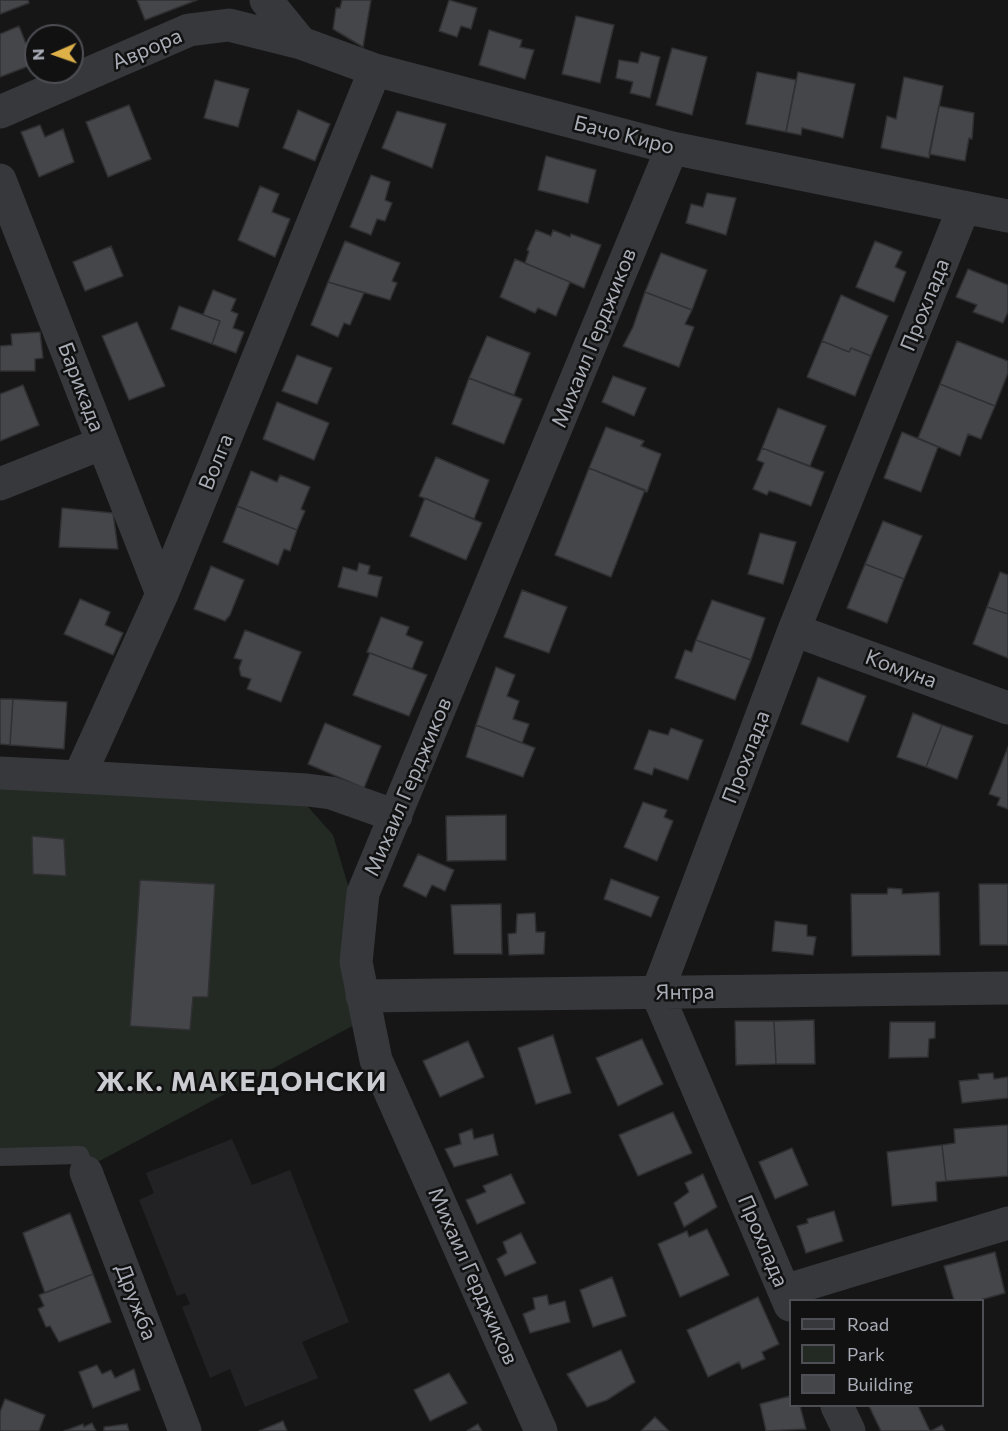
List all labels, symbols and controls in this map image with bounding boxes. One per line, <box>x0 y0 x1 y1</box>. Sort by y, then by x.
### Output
street label: Аврора <box>108 23 186 75</box>
north arrow <box>24 24 84 84</box>
text: N <box>28 48 47 61</box>
street label: Бачо Киро <box>571 110 677 160</box>
street label: Михаил Герджиков <box>546 245 642 431</box>
street label: Прохлада <box>895 255 955 355</box>
street label: Барикада <box>52 339 110 435</box>
street label: Волга <box>193 430 239 494</box>
street label: Комуна <box>862 644 940 694</box>
street label: Михаил Герджиков <box>359 694 457 880</box>
street label: Прохлада <box>717 707 775 807</box>
street label: Янтра <box>655 979 715 1005</box>
district label: Ж.К. МАКЕДОНСКИ <box>96 1066 388 1098</box>
street label: Михаил Герджиков <box>423 1183 523 1369</box>
street label: Прохлада <box>732 1191 794 1291</box>
street label: Дружба <box>110 1260 162 1344</box>
legend <box>789 1299 984 1407</box>
text: Road <box>847 1313 889 1335</box>
text: Park <box>847 1343 885 1365</box>
text: Building <box>847 1373 913 1395</box>

